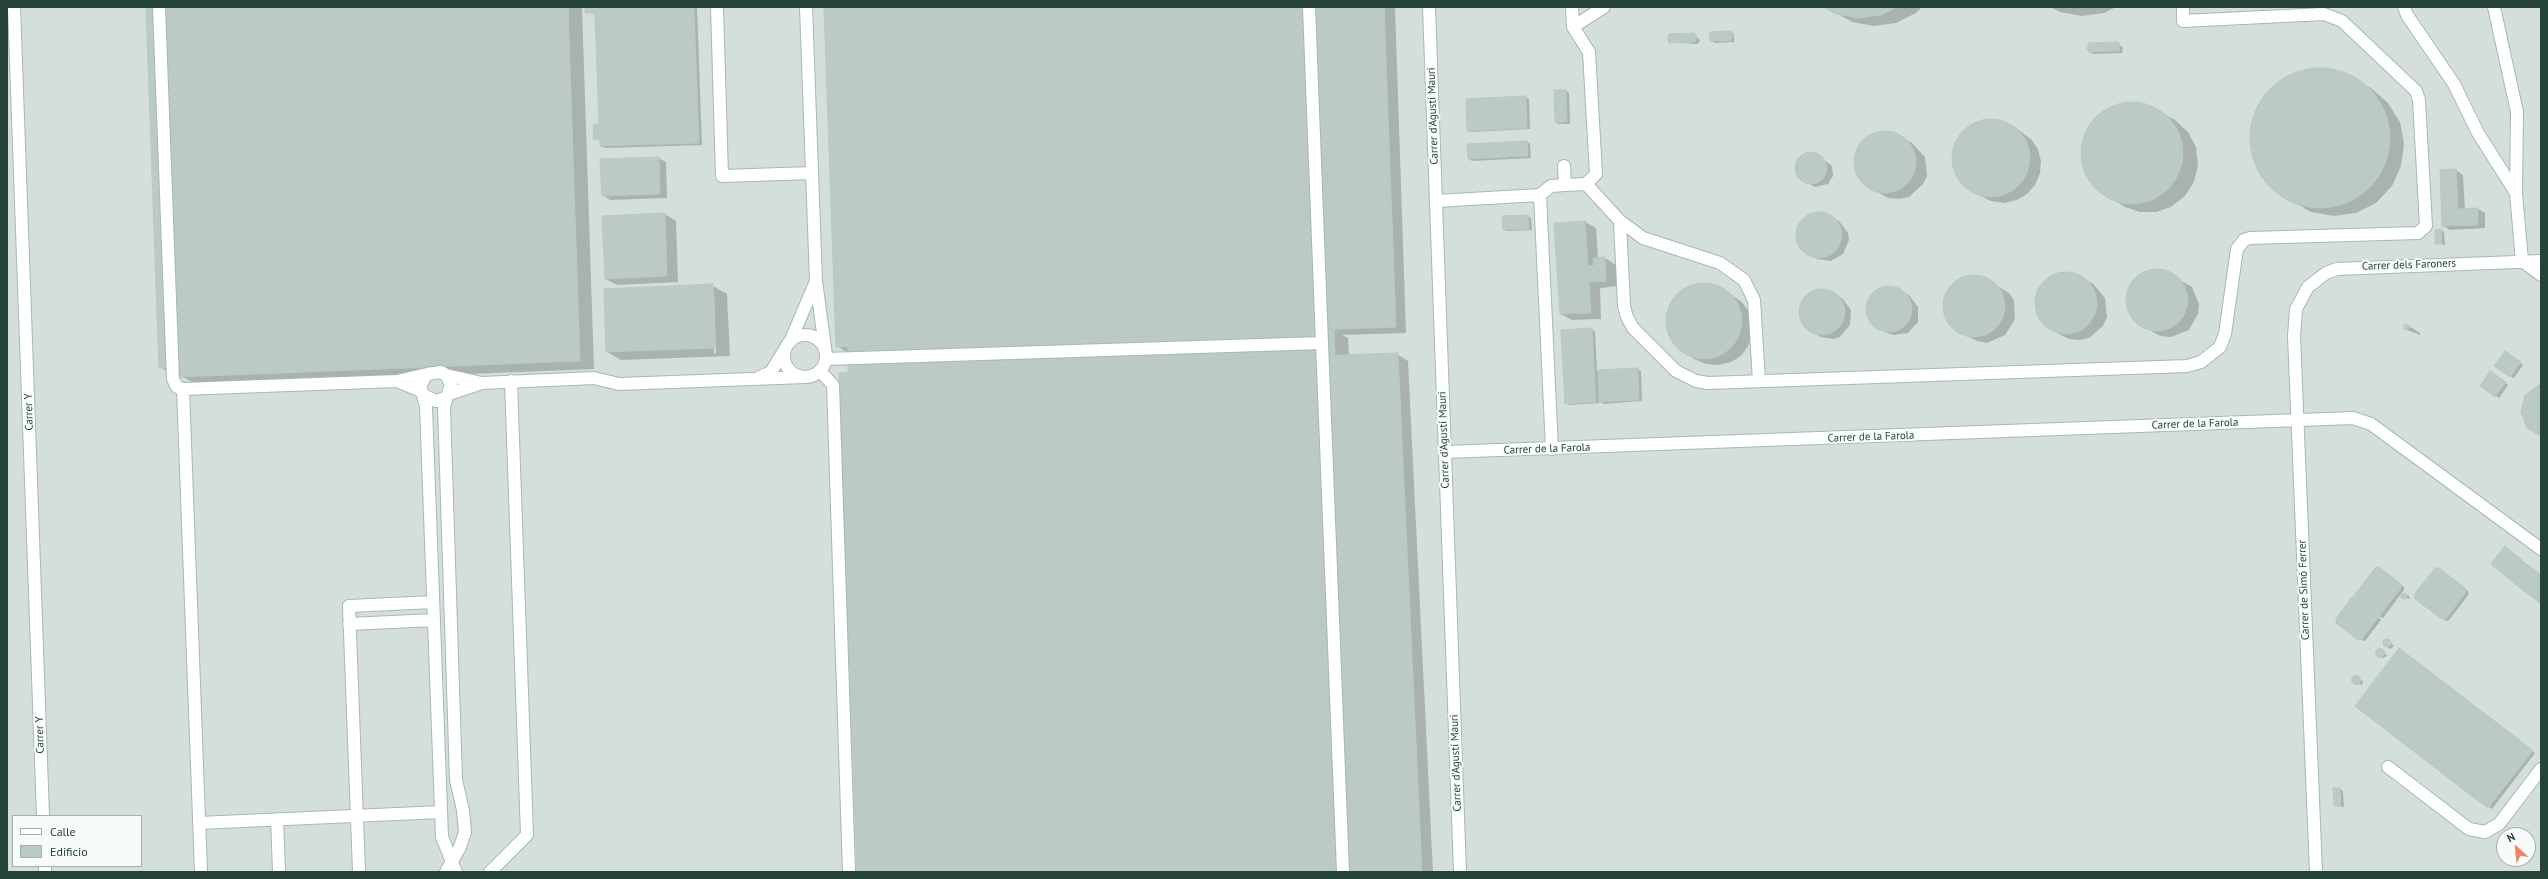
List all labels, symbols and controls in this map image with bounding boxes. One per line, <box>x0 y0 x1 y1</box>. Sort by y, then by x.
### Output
street label: Carrer d'Agustí Mauri <box>1425 67 1441 165</box>
street label: Carrer dels Faroners <box>2362 257 2456 273</box>
street label: Carrer d'Agustí Mauri <box>1436 391 1452 489</box>
street label: Carrer Y <box>22 393 36 431</box>
street label: Carrer de la Farola <box>2151 416 2239 432</box>
street label: Carrer de la Farola <box>1827 429 1915 445</box>
street label: Carrer de la Farola <box>1503 441 1591 457</box>
street label: Carrer de Simó Ferrer <box>2296 540 2312 640</box>
street label: Carrer d'Agustí Mauri <box>1448 714 1464 812</box>
street label: Carrer Y <box>33 716 47 754</box>
legend <box>12 815 142 867</box>
text: Calle <box>50 824 76 839</box>
north arrow <box>2496 827 2536 867</box>
text: N <box>2505 829 2517 845</box>
text: Edificio <box>50 844 88 859</box>

